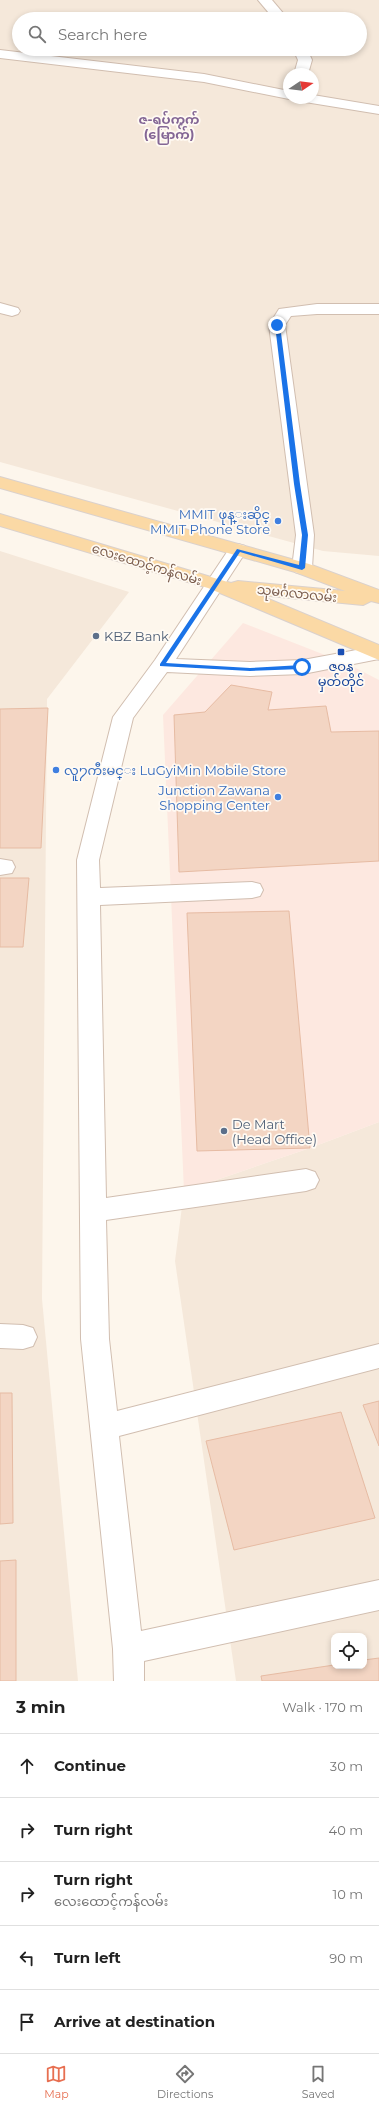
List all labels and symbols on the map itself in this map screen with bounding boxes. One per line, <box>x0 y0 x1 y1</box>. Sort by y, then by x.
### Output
north arrow <box>283 68 319 104</box>
district label: ဇ-ရပ်ကွက် (မြောက်) <box>138 110 200 145</box>
route end <box>268 316 286 334</box>
place label: MMIT ဖုန္းဆိုင္ MMIT Phone Store <box>150 506 270 537</box>
marker: MMIT ဖုန္းဆိုင္ MMIT Phone Store <box>273 516 283 526</box>
street label: လေးထောင့်ကန်လမ်း <box>89 540 204 591</box>
street label: သုမင်္ဂလာလမ်း <box>256 581 338 608</box>
place label: KBZ Bank <box>104 628 169 644</box>
marker: KBZ Bank <box>91 631 101 641</box>
marker: ဇဝန မှတ်တိုင် <box>336 647 346 657</box>
route start <box>293 658 311 676</box>
place label: ဇဝန မှတ်တိုင် <box>318 658 364 692</box>
place label: လူ႒ကီးမင္း LuGyiMin Mobile Store <box>64 762 286 781</box>
marker: လူ႒ကီးမင္း LuGyiMin Mobile Store <box>51 765 61 775</box>
place label: Junction Zawana Shopping Center <box>157 782 270 813</box>
marker: Junction Zawana Shopping Center <box>273 792 283 802</box>
place label: De Mart (Head Office) <box>232 1116 317 1147</box>
marker: De Mart (Head Office) <box>219 1126 229 1136</box>

